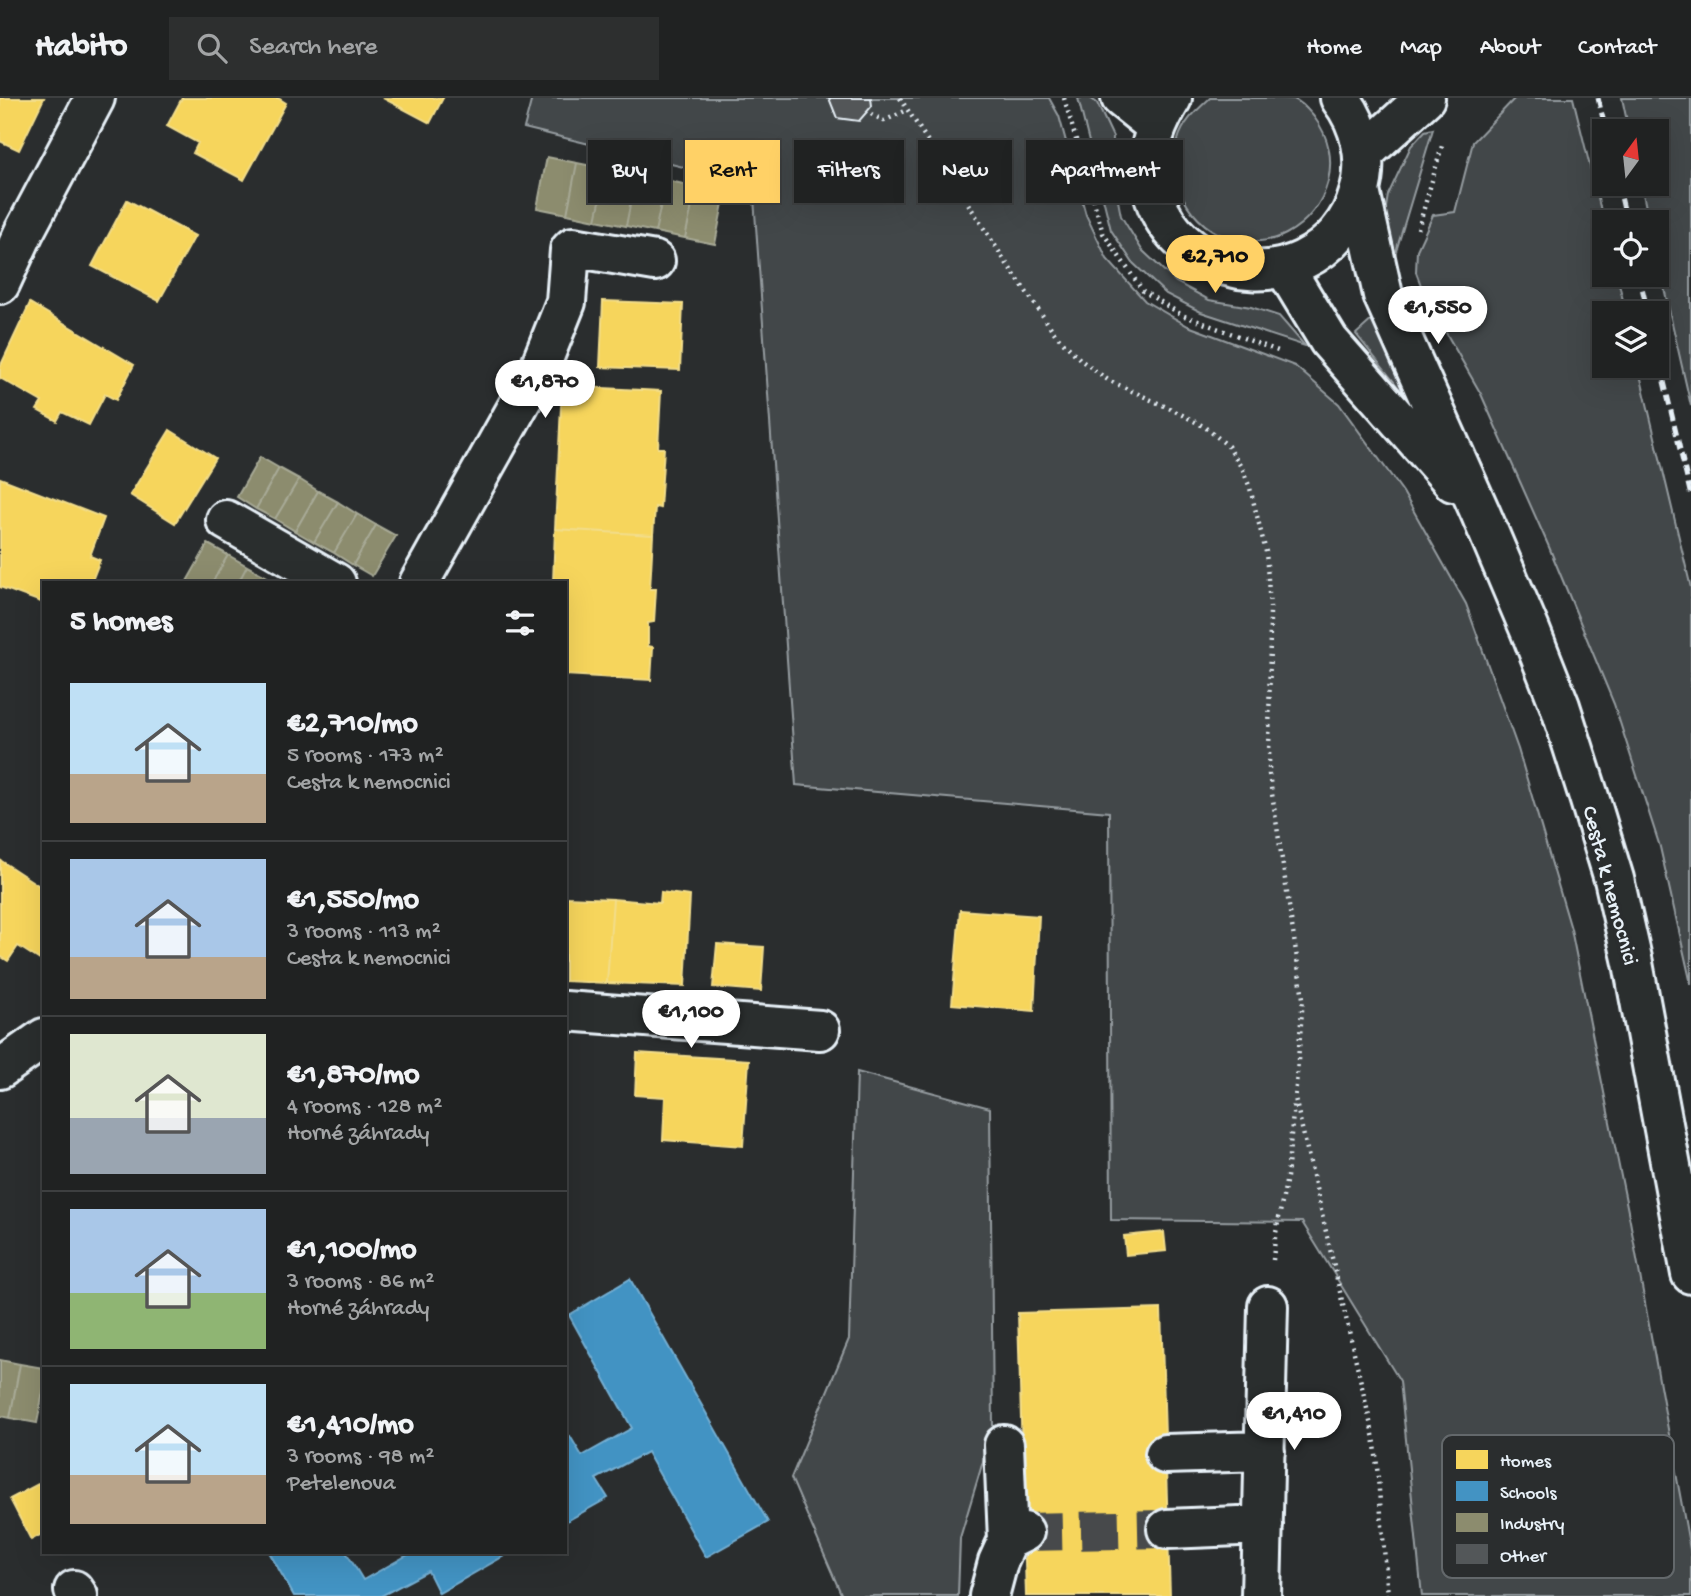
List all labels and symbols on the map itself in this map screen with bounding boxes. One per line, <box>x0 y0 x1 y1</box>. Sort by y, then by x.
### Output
north arrow <box>1592 119 1670 196</box>
pin: €2,710 <box>1158 236 1272 295</box>
pin: €1,550 <box>1381 286 1495 346</box>
pin: €1,870 <box>488 360 602 420</box>
street label: Cesta k nemocnici <box>1574 803 1643 968</box>
pin: €1,100 <box>634 990 748 1050</box>
pin: €1,410 <box>1237 1392 1351 1452</box>
legend <box>1442 1435 1674 1578</box>
text: Homes <box>1500 1451 1552 1474</box>
text: Schools <box>1500 1483 1557 1506</box>
text: Industry <box>1500 1514 1565 1537</box>
text: Other <box>1500 1546 1548 1569</box>

